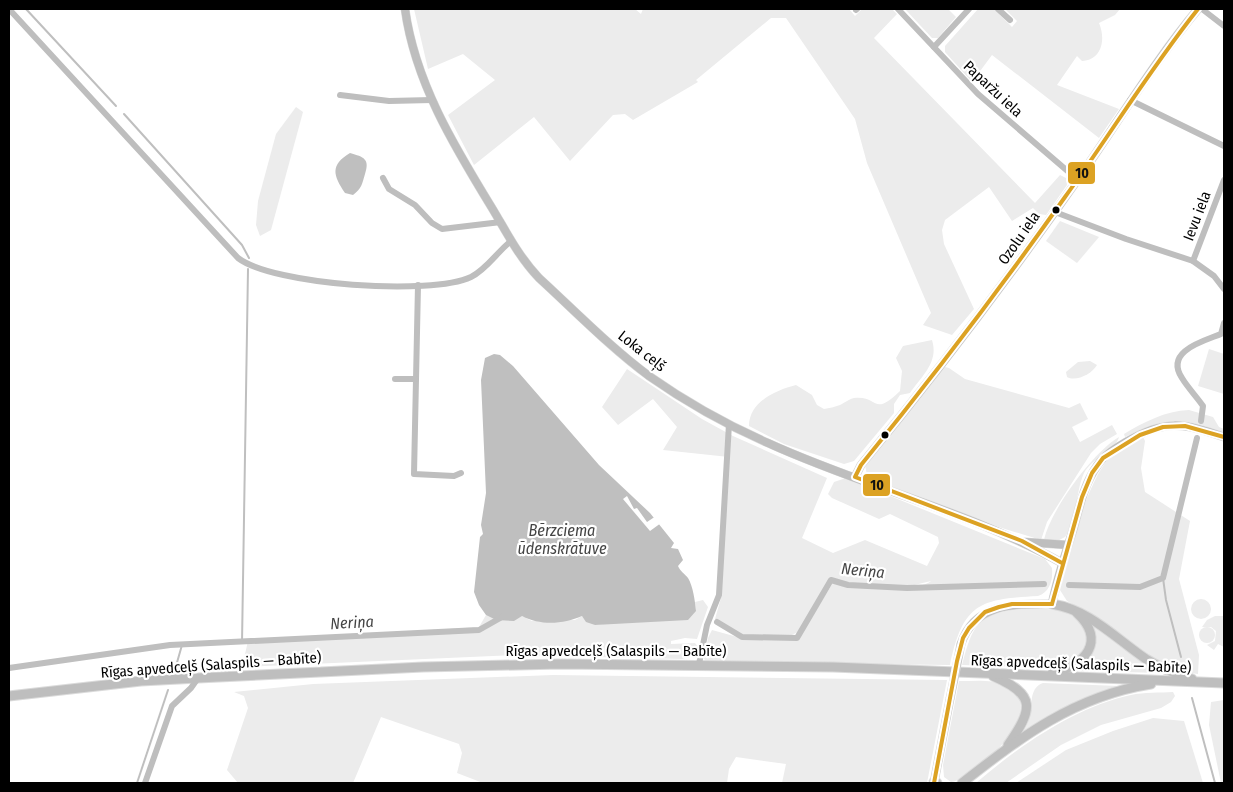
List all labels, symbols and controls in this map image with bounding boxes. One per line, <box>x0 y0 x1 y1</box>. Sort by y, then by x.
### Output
street label: Paparžu iela <box>960 57 1026 121</box>
line badge: 10 <box>1067 161 1096 185</box>
text: 10 <box>1075 165 1089 182</box>
street label: Ievu iela <box>1179 189 1215 243</box>
unlabelled marker <box>1051 205 1061 215</box>
street label: Ozolu iela <box>994 208 1044 268</box>
street label: Loka ceļš <box>614 327 670 376</box>
unlabelled marker <box>880 430 890 440</box>
line badge: 10 <box>862 473 891 497</box>
text: 10 <box>870 477 884 494</box>
water label: Bērzciema ūdenskrātuve <box>518 521 607 558</box>
water label: Neriņa <box>840 559 886 583</box>
water label: Neriņa <box>330 612 374 634</box>
street label: Rīgas apvedceļš (Salaspils — Babīte) <box>505 642 727 661</box>
street label: Rīgas apvedceļš (Salaspils — Babīte) <box>100 648 322 683</box>
street label: Rīgas apvedceļš (Salaspils — Babīte) <box>970 651 1192 678</box>

